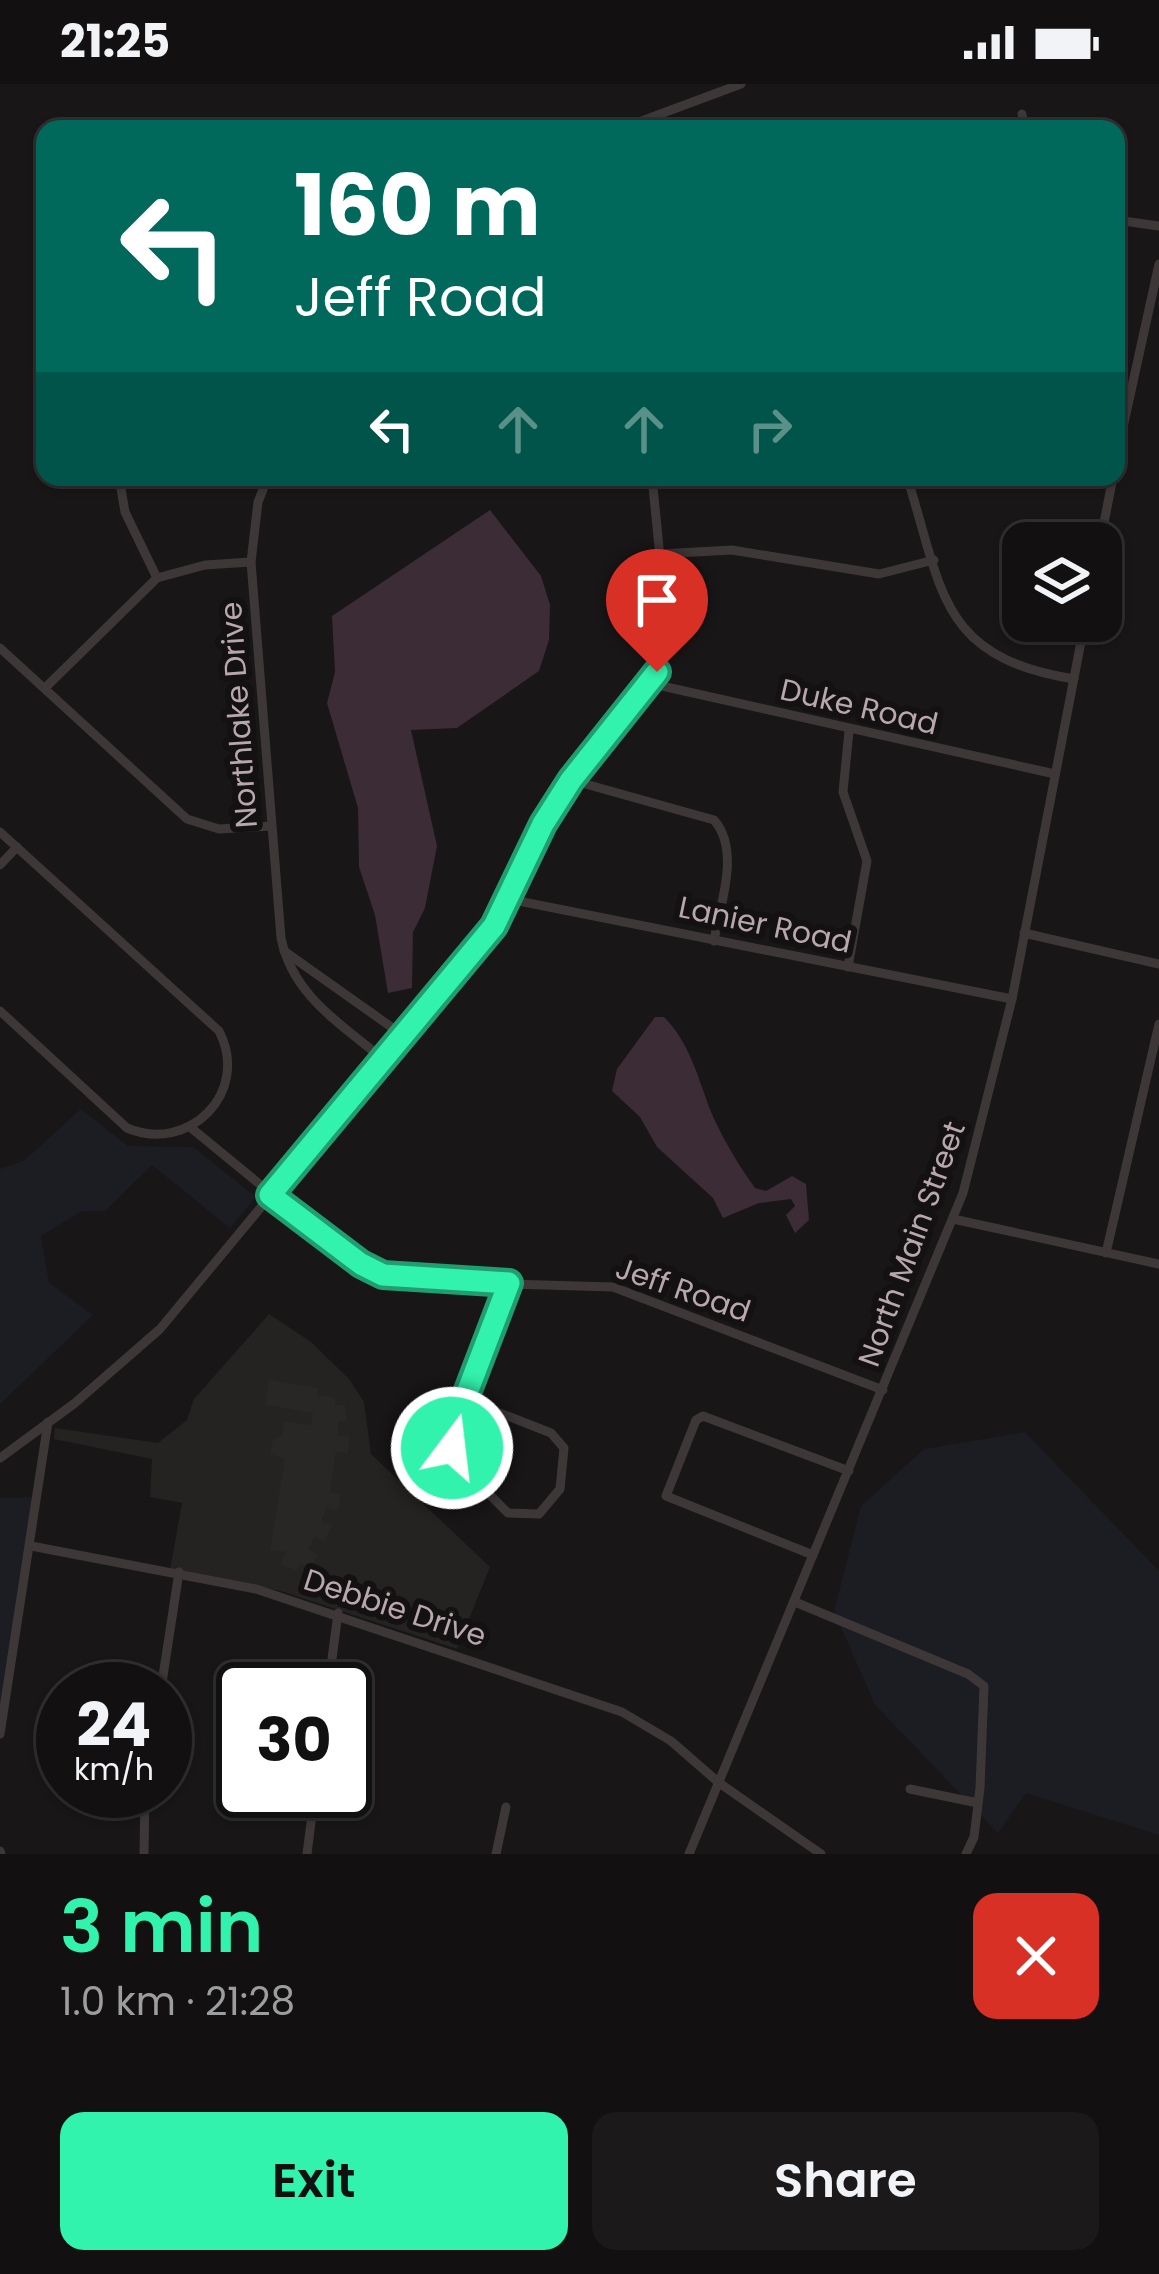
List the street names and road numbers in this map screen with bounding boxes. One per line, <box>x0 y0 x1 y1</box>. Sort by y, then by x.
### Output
street label: Northlake Drive <box>209 601 268 830</box>
street label: Duke Road <box>776 668 942 746</box>
street label: Lanier Road <box>675 885 855 964</box>
street label: North Main Street <box>847 1115 976 1372</box>
street label: Jeff Road <box>610 1246 756 1333</box>
street label: Debbie Drive <box>298 1558 492 1657</box>

